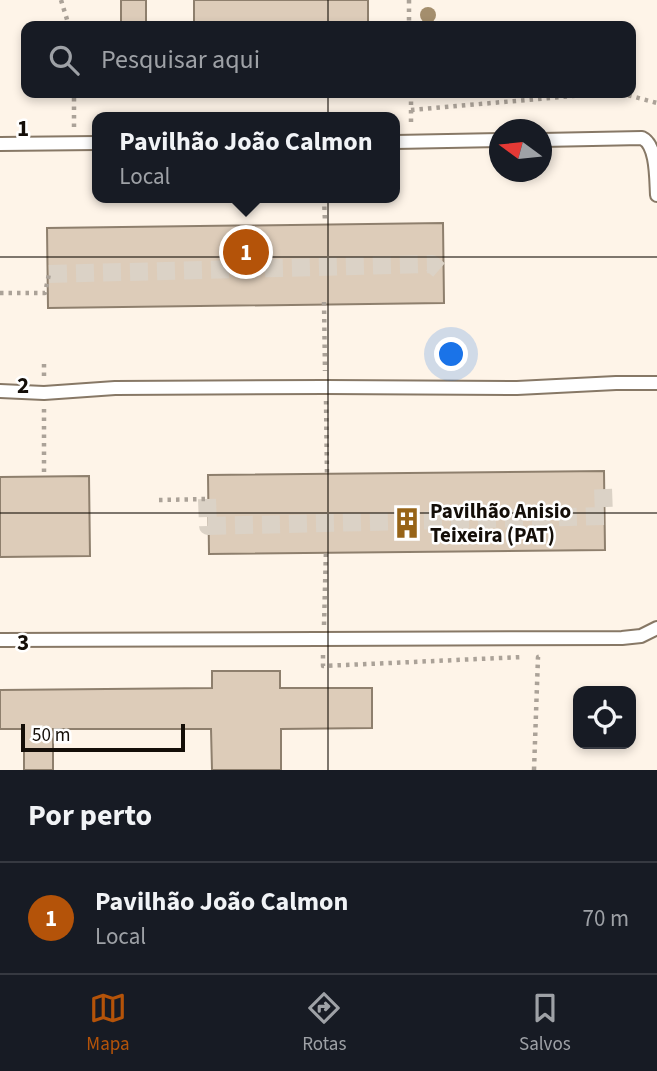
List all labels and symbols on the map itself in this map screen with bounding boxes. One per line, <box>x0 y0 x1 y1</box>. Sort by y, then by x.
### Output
text: 1 <box>17 112 29 145</box>
north arrow <box>489 119 552 182</box>
pin: 1 <box>223 226 269 278</box>
your location <box>434 337 468 371</box>
text: 2 <box>17 369 29 402</box>
place label: Pavilhão Anisio Teixeira (PAT) <box>430 496 571 550</box>
building icon: Pavilhão Anisio Teixeira (PAT) <box>390 506 424 540</box>
text: 3 <box>17 626 29 659</box>
scale bar <box>21 721 186 753</box>

